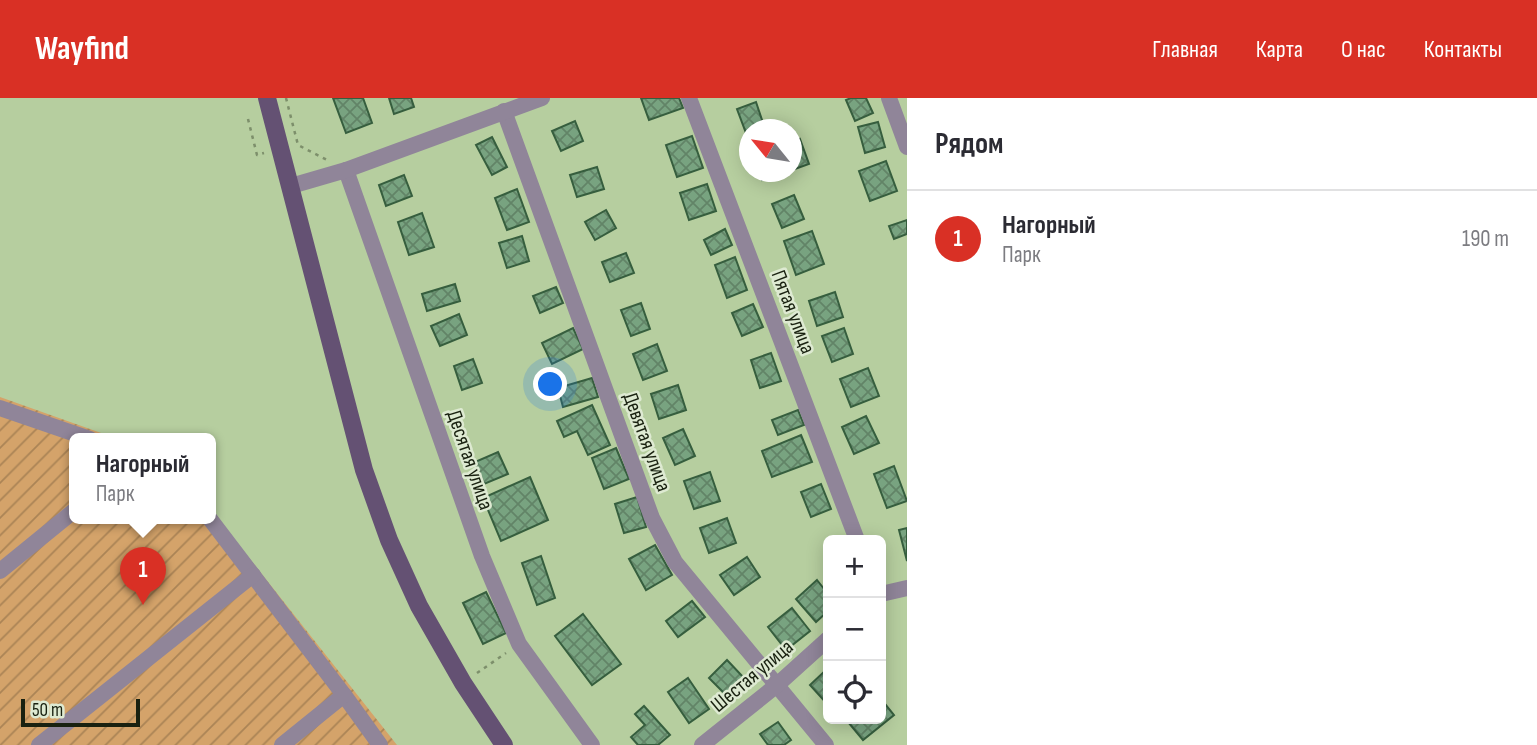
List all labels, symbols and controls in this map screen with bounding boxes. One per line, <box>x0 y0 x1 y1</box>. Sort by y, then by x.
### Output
text: Wayfind <box>35 29 129 69</box>
text: Главная <box>1152 35 1218 64</box>
text: Карта <box>1256 35 1303 64</box>
text: О нас <box>1341 35 1386 64</box>
text: Контакты <box>1424 35 1502 64</box>
north arrow <box>739 119 802 182</box>
text: Рядом <box>935 126 1003 162</box>
text: Нагорный <box>1002 210 1096 241</box>
text: 1 <box>953 225 963 253</box>
text: 190 m <box>1462 225 1509 253</box>
text: Парк <box>1002 241 1041 269</box>
street label: Пятая улица <box>766 267 820 357</box>
your location <box>533 367 567 401</box>
street label: Девятая улица <box>618 389 676 495</box>
street label: Десятая улица <box>441 407 499 513</box>
popup <box>69 433 216 524</box>
text: Нагорный <box>96 449 189 480</box>
text: Парк <box>96 480 134 508</box>
map controls <box>823 535 886 724</box>
button: + <box>823 535 886 598</box>
pin: 1 <box>120 547 166 605</box>
button: − <box>823 598 886 661</box>
street label: Шестая улица <box>706 634 798 718</box>
button: locate <box>823 661 886 724</box>
scale bar <box>21 696 140 728</box>
text: 50 m <box>32 699 63 722</box>

